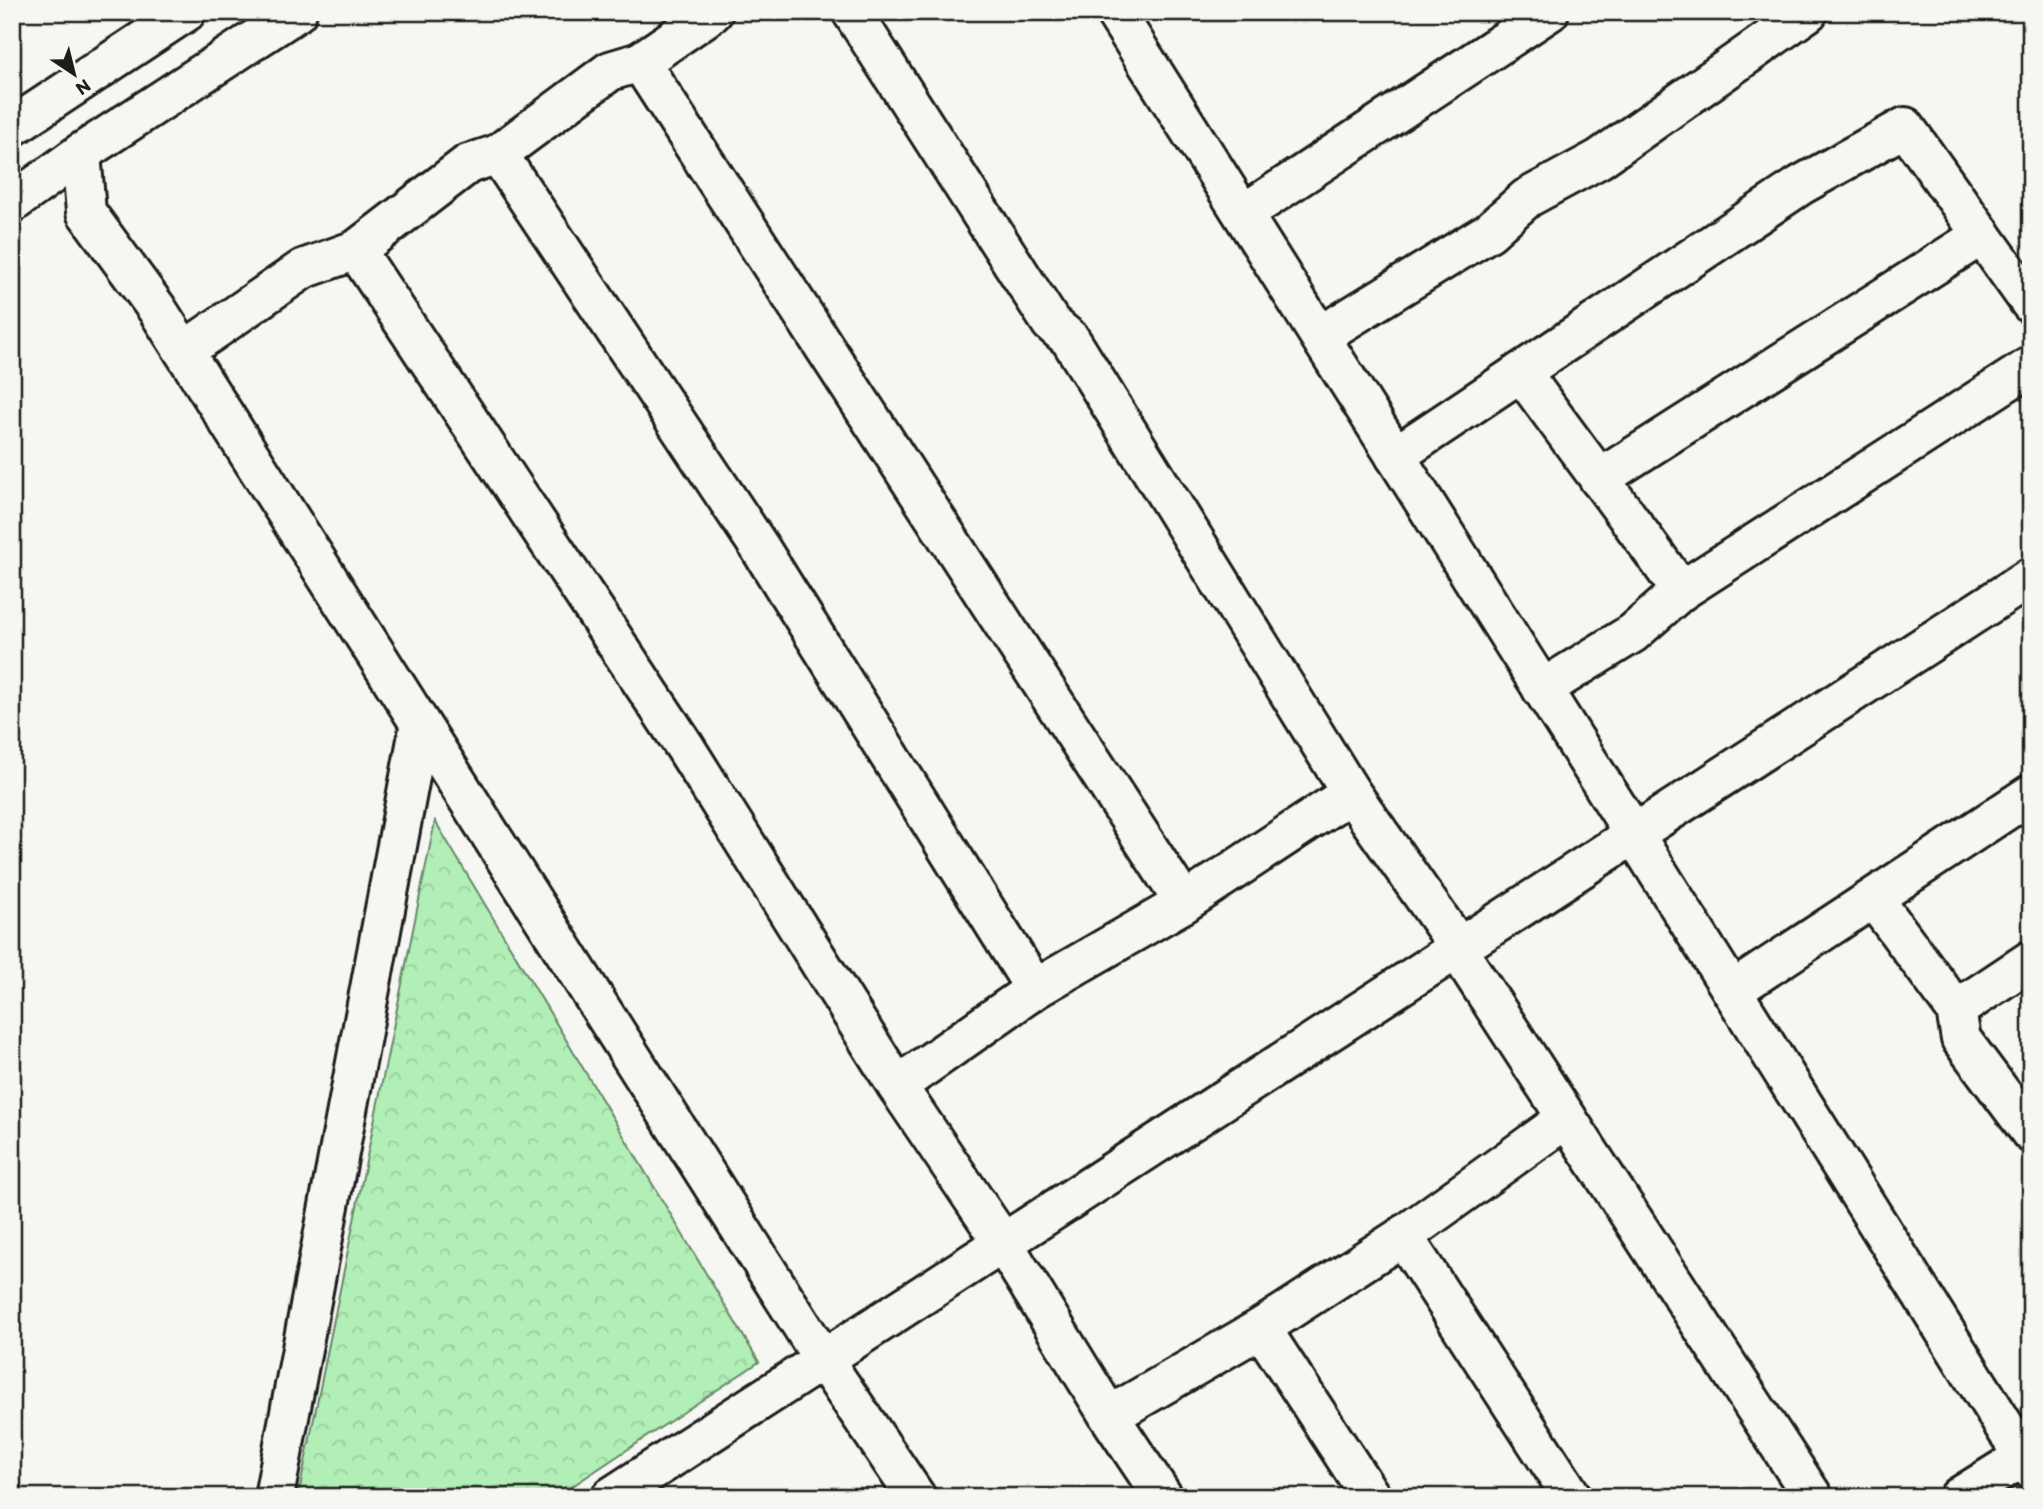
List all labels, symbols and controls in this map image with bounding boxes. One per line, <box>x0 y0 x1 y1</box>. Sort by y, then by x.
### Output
north arrow <box>38 38 108 108</box>
text: N <box>72 74 95 101</box>

